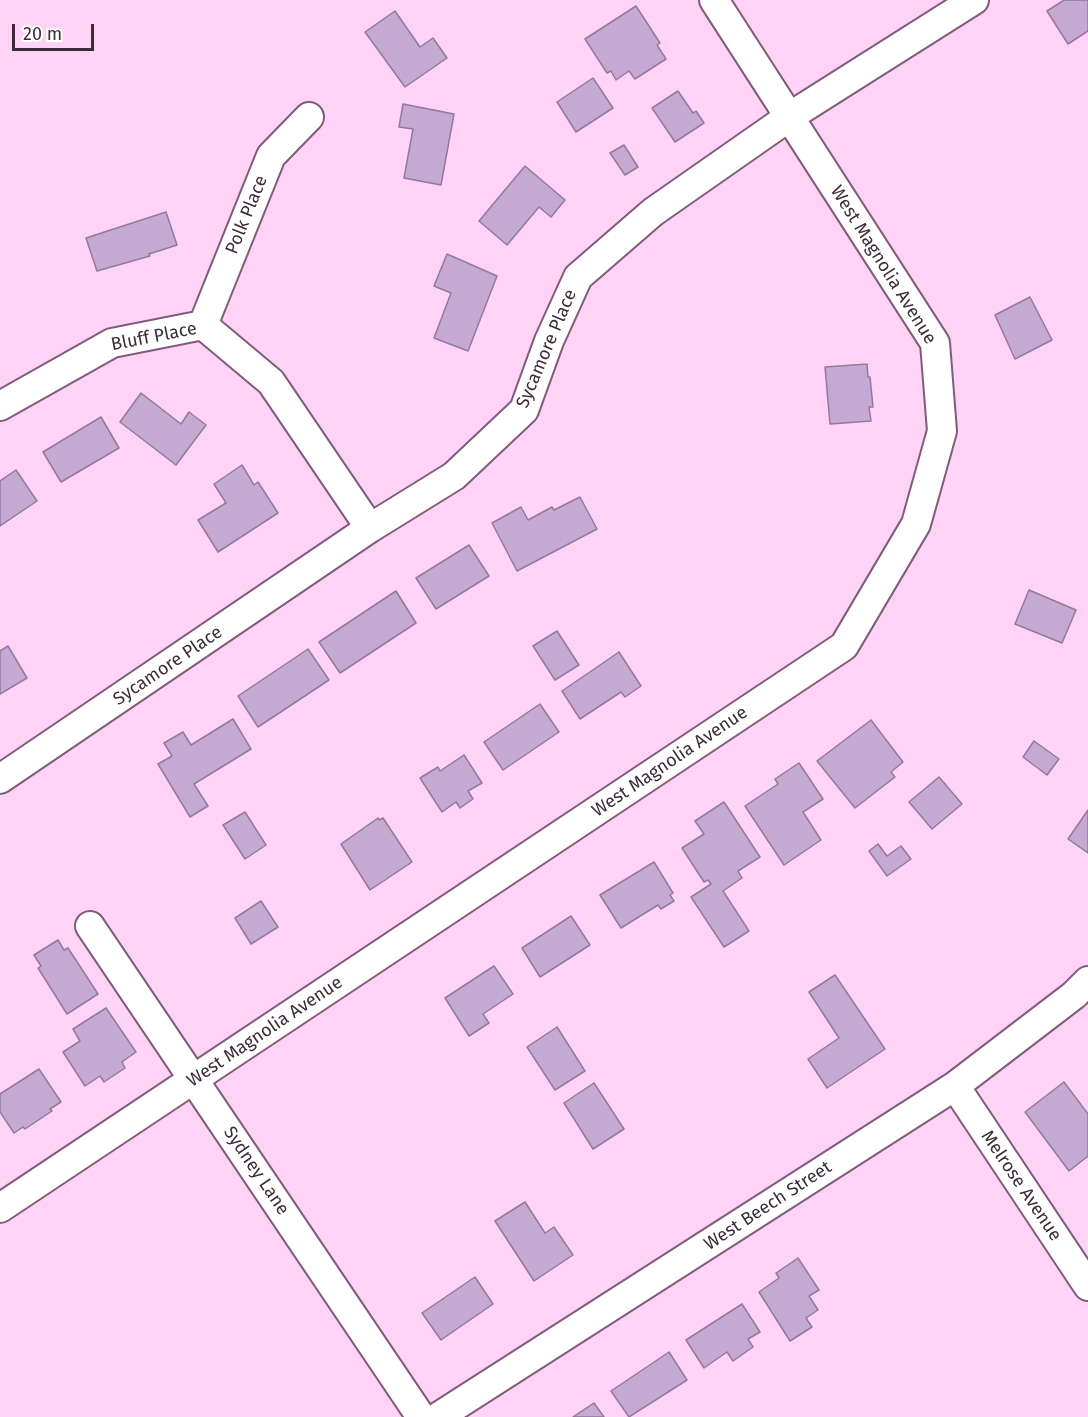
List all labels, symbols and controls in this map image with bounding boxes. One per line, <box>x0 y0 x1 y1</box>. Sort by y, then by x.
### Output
scale bar <box>15 12 98 50</box>
text: 20 m <box>23 23 62 45</box>
street label: Polk Place <box>221 172 273 258</box>
street label: West Magnolia Avenue <box>825 182 941 348</box>
street label: Sycamore Place <box>512 286 582 412</box>
street label: Bluff Place <box>109 318 199 356</box>
street label: Sycamore Place <box>109 622 227 710</box>
street label: West Magnolia Avenue <box>588 702 752 822</box>
street label: West Magnolia Avenue <box>183 972 347 1092</box>
street label: Sydney Lane <box>219 1123 293 1219</box>
street label: Melrose Avenue <box>976 1127 1066 1245</box>
street label: West Beech Street <box>700 1157 836 1255</box>

